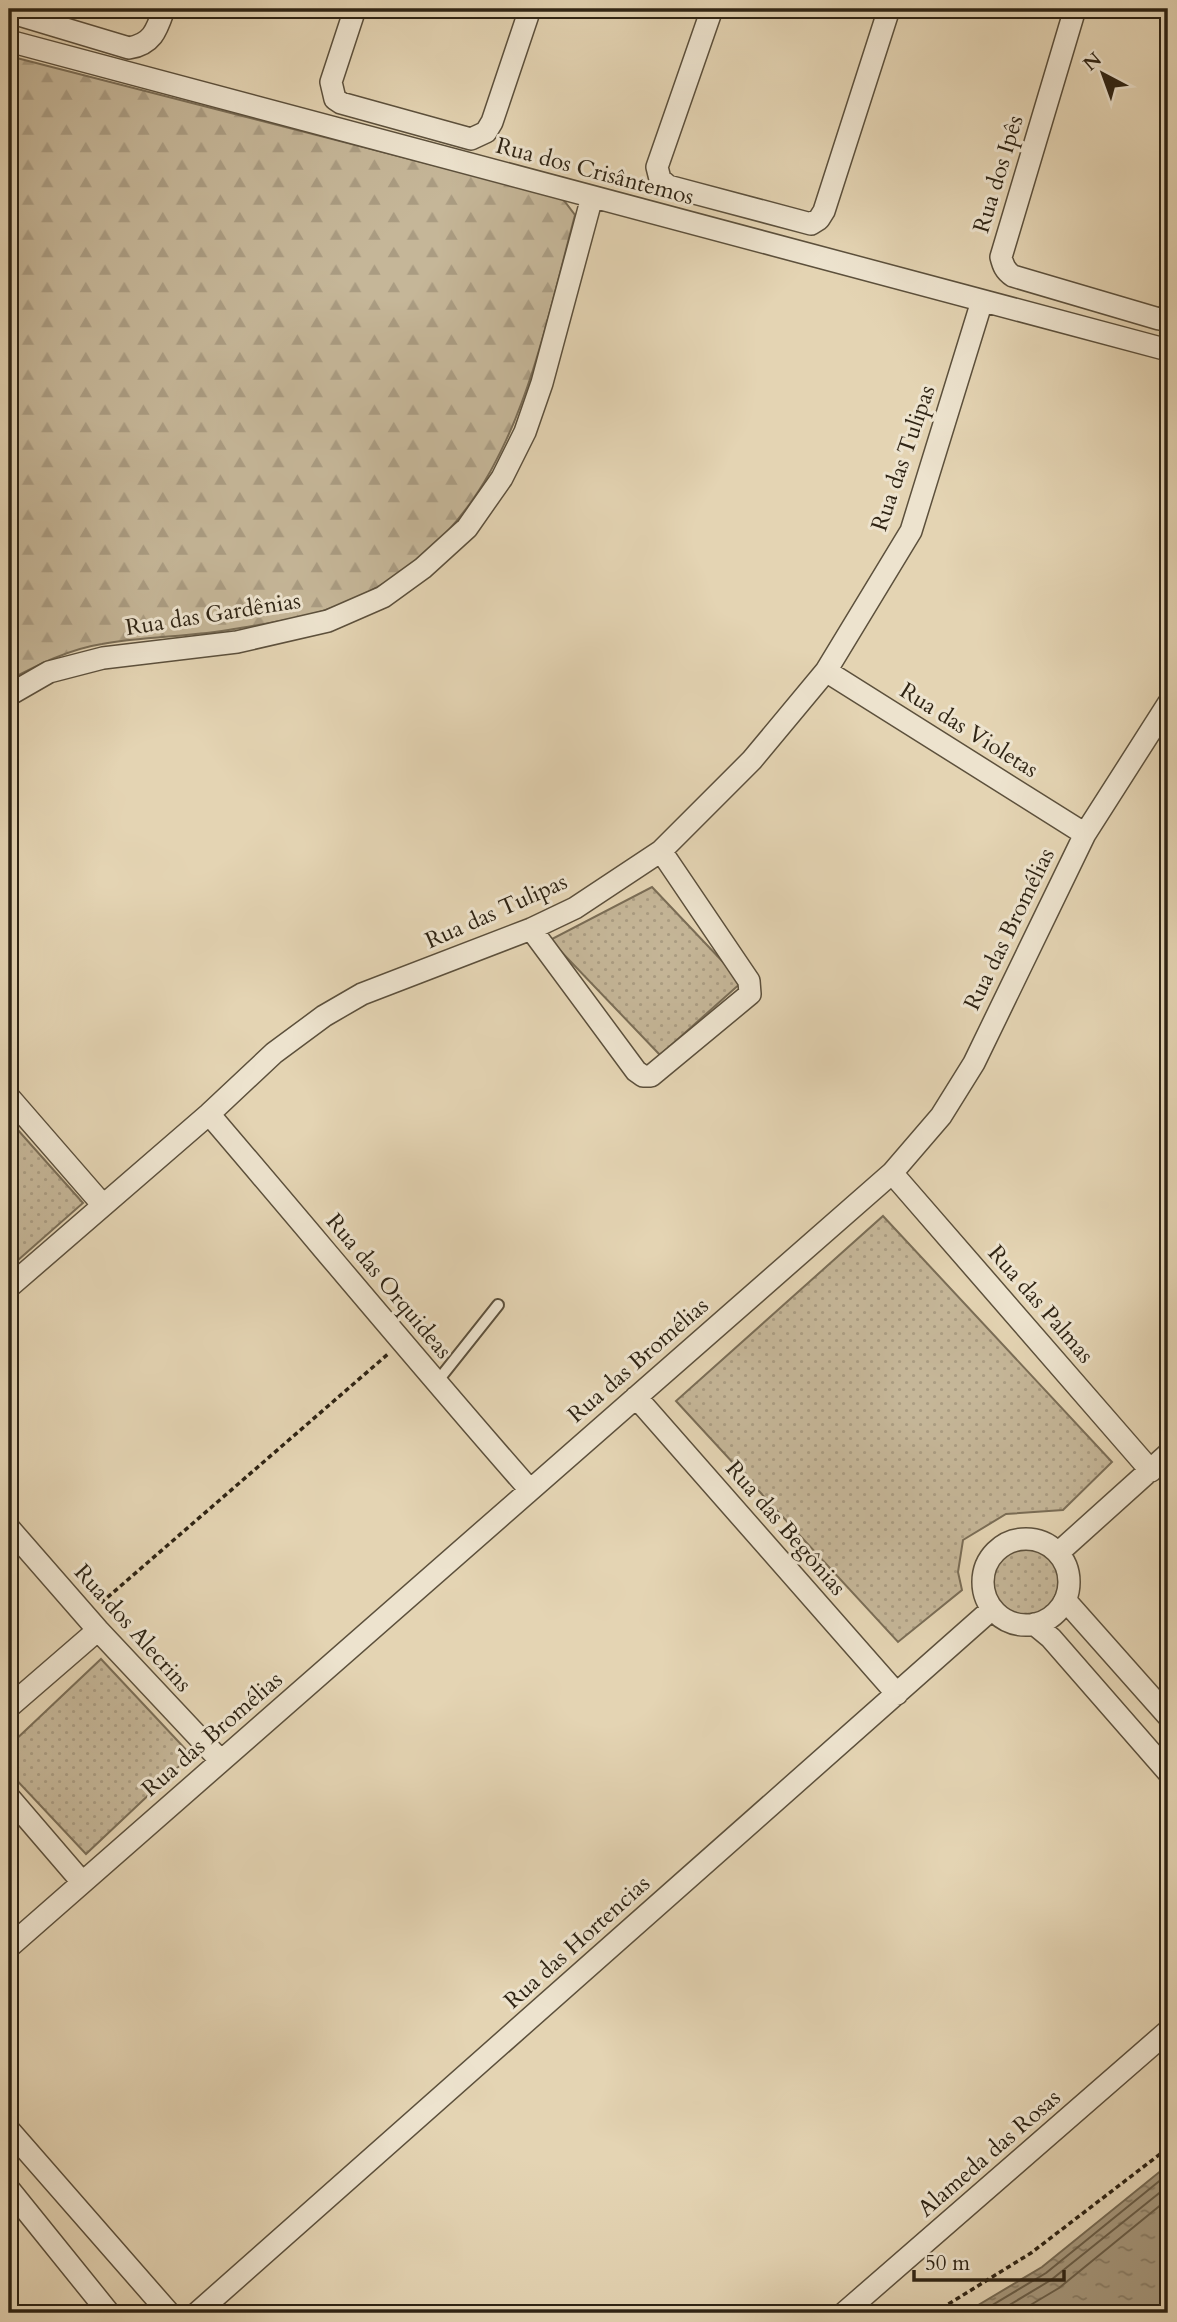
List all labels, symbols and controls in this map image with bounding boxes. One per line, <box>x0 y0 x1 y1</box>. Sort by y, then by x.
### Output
north arrow <box>1068 38 1138 108</box>
text: N <box>1078 46 1108 77</box>
street label: Rua dos Ipês <box>965 111 1031 237</box>
street label: Rua dos Crisântemos <box>493 130 697 212</box>
street label: Rua das Tulipas <box>864 381 942 535</box>
street label: Rua das Gardênias <box>123 585 303 643</box>
street label: Rua das Violetas <box>894 675 1044 785</box>
street label: Rua das Bromélias <box>956 843 1062 1015</box>
street label: Rua das Tulipas <box>420 866 572 956</box>
street label: Rua das Orquideas <box>319 1207 459 1365</box>
street label: Rua das Palmas <box>981 1238 1101 1370</box>
street label: Rua das Bromélias <box>561 1290 715 1430</box>
street label: Rua das Begônias <box>719 1454 853 1602</box>
street label: Rua dos Alecrins <box>67 1557 199 1699</box>
street label: Rua das Bromélias <box>135 1664 289 1804</box>
street label: Rua das Hortencias <box>497 1868 657 2016</box>
street label: Alameda das Rosas <box>911 2082 1067 2224</box>
scale bar <box>914 2238 1065 2282</box>
text: 50 m <box>925 2249 970 2278</box>

